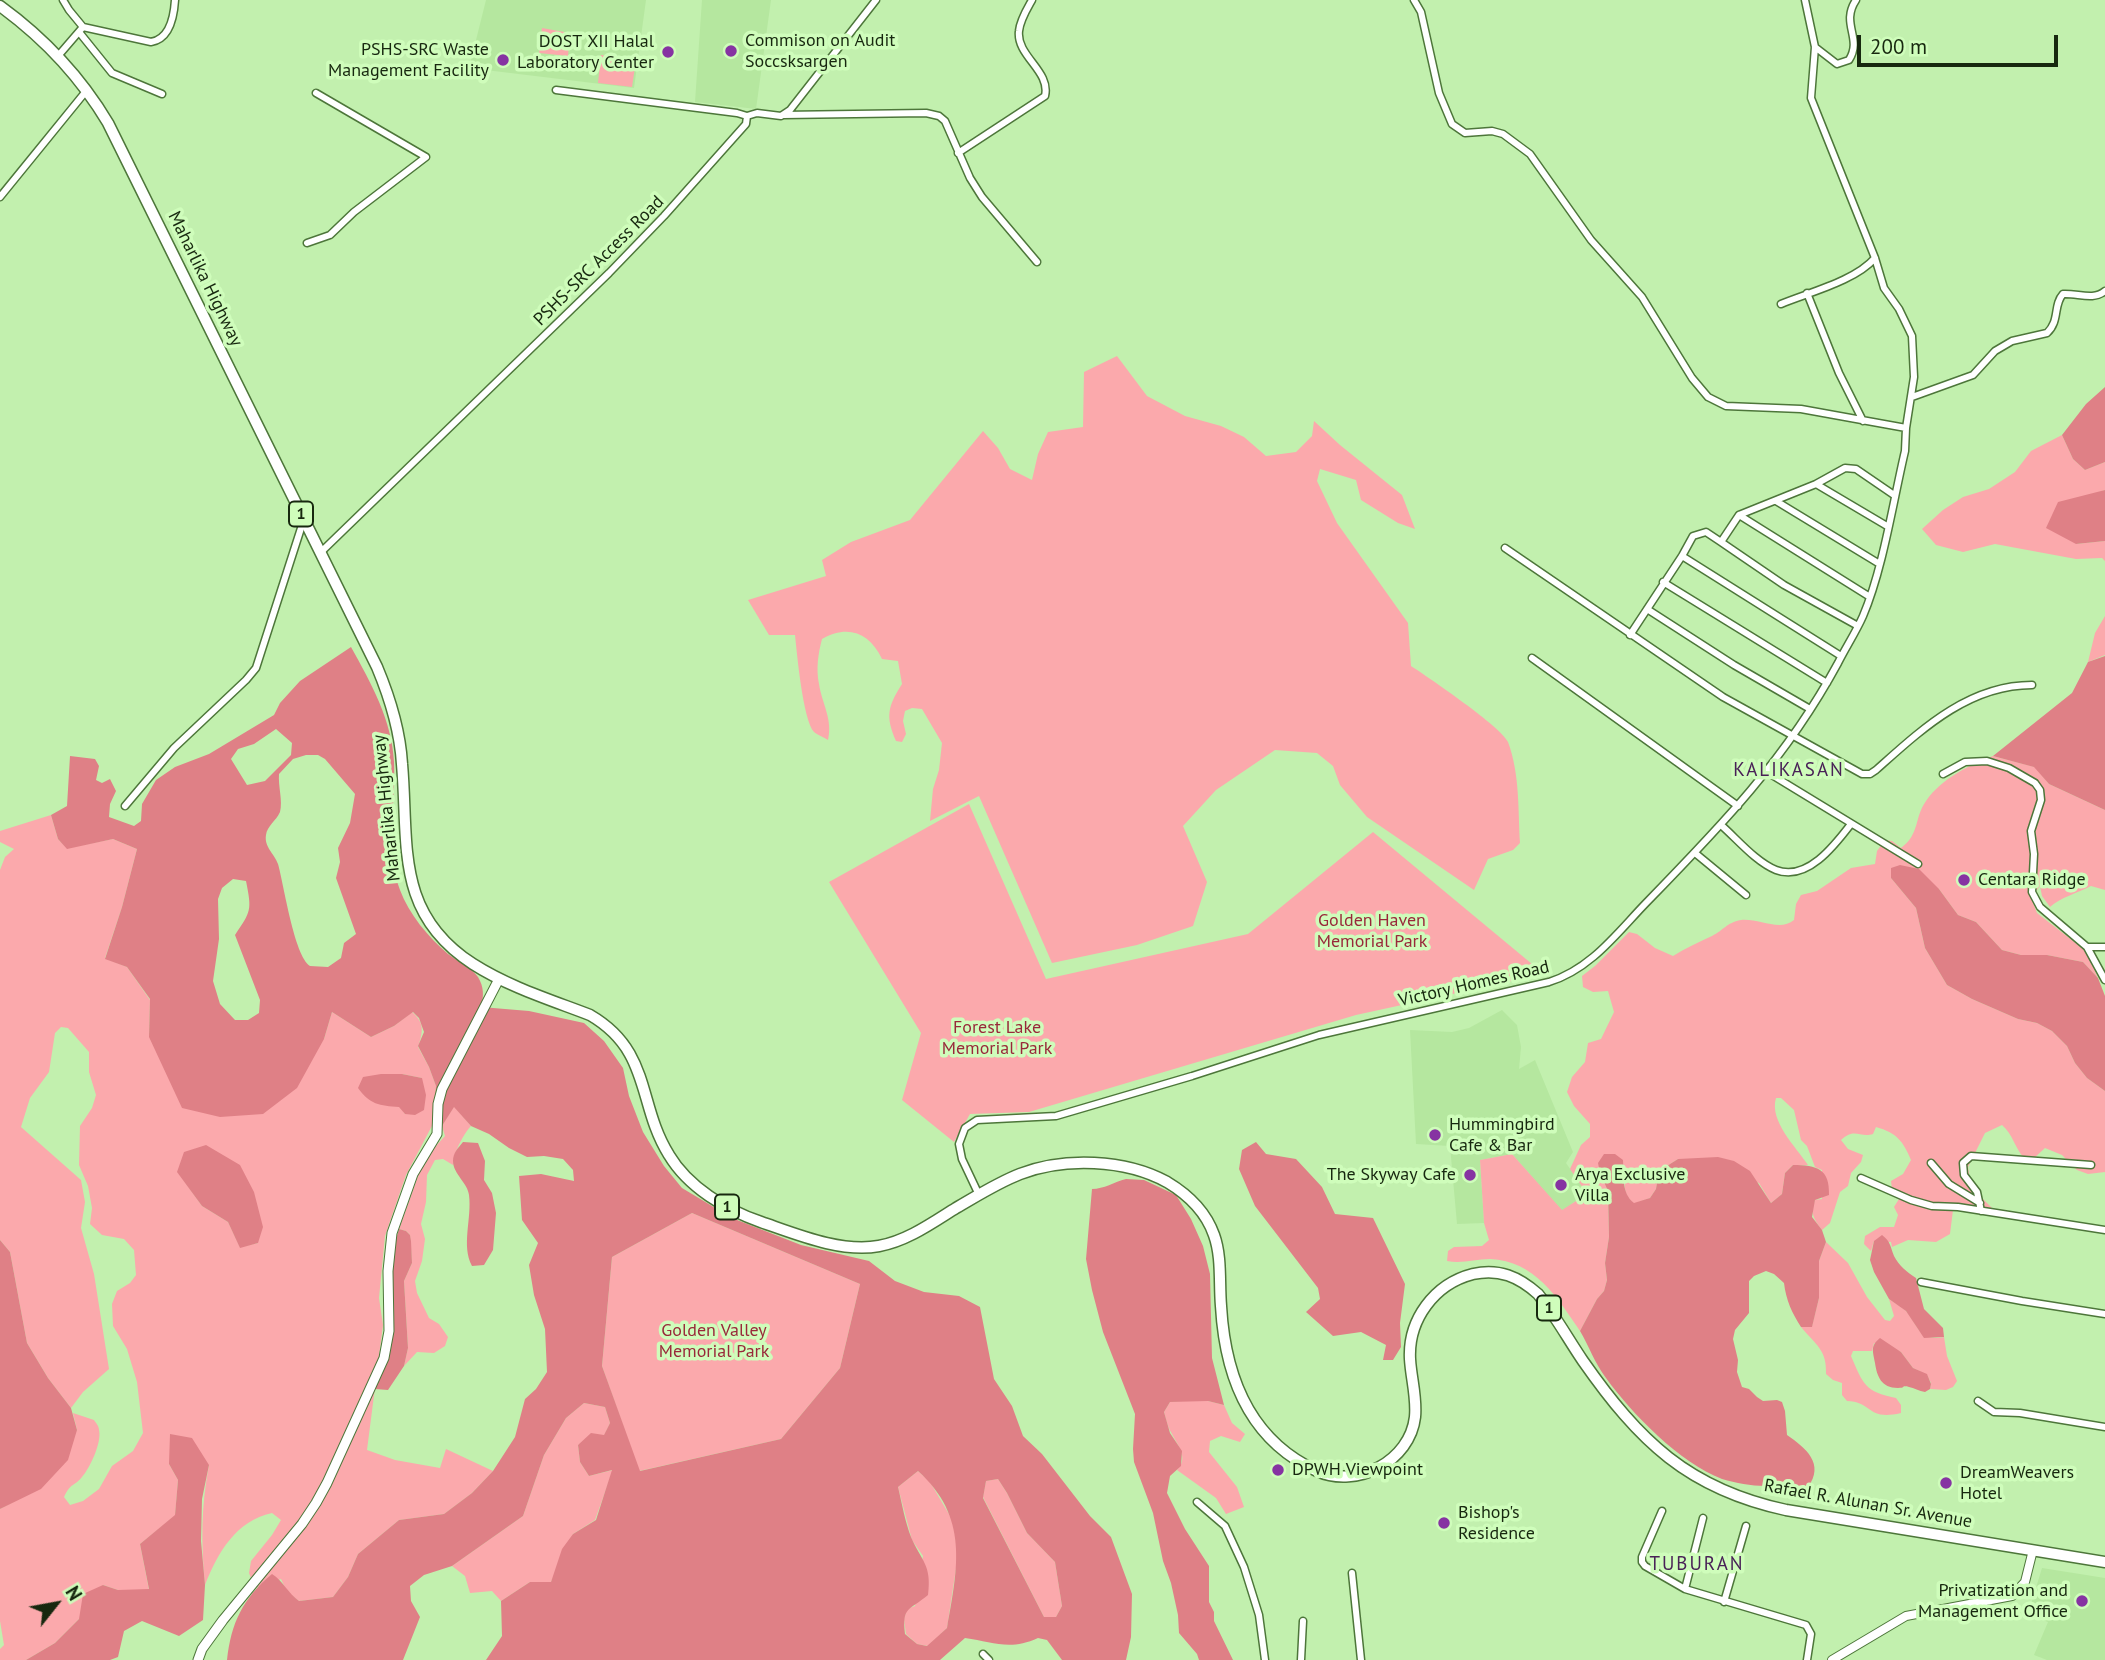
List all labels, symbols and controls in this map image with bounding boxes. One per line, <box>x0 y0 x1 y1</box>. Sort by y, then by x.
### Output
scale bar <box>1860 21 2061 65</box>
place label: Commison on Audit Soccsksargen <box>745 30 895 72</box>
place label: DOST XII Halal Laboratory Center <box>517 31 654 74</box>
text: 200 m <box>1870 33 1927 60</box>
place label: PSHS-SRC Waste Management Facility <box>328 39 489 82</box>
marker: Commison on Audit Soccsksargen <box>723 43 739 59</box>
marker: DOST XII Halal Laboratory Center <box>660 44 676 60</box>
marker: PSHS-SRC Waste Management Facility <box>495 52 511 68</box>
street label: PSHS-SRC Access Road <box>529 191 669 331</box>
street label: Maharlika Highway <box>163 208 247 350</box>
road number: 1 <box>289 502 313 526</box>
street label: Maharlika Highway <box>369 734 405 882</box>
district label: KALIKASAN <box>1734 760 1844 782</box>
place label: Centara Ridge <box>1978 869 2086 891</box>
marker: Centara Ridge <box>1956 872 1972 888</box>
park label: Golden Haven Memorial Park <box>1317 910 1427 953</box>
street label: Victory Homes Road <box>1397 956 1551 1012</box>
park label: Forest Lake Memorial Park <box>942 1017 1052 1060</box>
place label: Hummingbird Cafe & Bar <box>1449 1114 1555 1156</box>
marker: Hummingbird Cafe & Bar <box>1427 1127 1443 1143</box>
place label: The Skyway Cafe <box>1327 1164 1456 1186</box>
place label: Arya Exclusive Villa <box>1575 1164 1685 1206</box>
marker: The Skyway Cafe <box>1462 1167 1478 1183</box>
marker: Arya Exclusive Villa <box>1553 1177 1569 1193</box>
road number: 1 <box>715 1194 739 1219</box>
road number: 1 <box>1537 1296 1561 1320</box>
park label: Golden Valley Memorial Park <box>659 1320 769 1362</box>
place label: DPWH Viewpoint <box>1292 1459 1423 1481</box>
marker: DPWH Viewpoint <box>1270 1462 1286 1478</box>
place label: DreamWeavers Hotel <box>1960 1462 2074 1504</box>
street label: Rafael R. Alunan Sr. Avenue <box>1762 1475 1974 1533</box>
marker: DreamWeavers Hotel <box>1938 1475 1954 1491</box>
place label: Bishop's Residence <box>1458 1502 1535 1544</box>
marker: Bishop's Residence <box>1436 1515 1452 1531</box>
district label: TUBURAN <box>1650 1554 1744 1576</box>
north arrow <box>21 1569 91 1639</box>
place label: Privatization and Management Office <box>1918 1580 2068 1622</box>
text: N <box>60 1582 87 1605</box>
marker: Privatization and Management Office <box>2074 1593 2090 1609</box>

